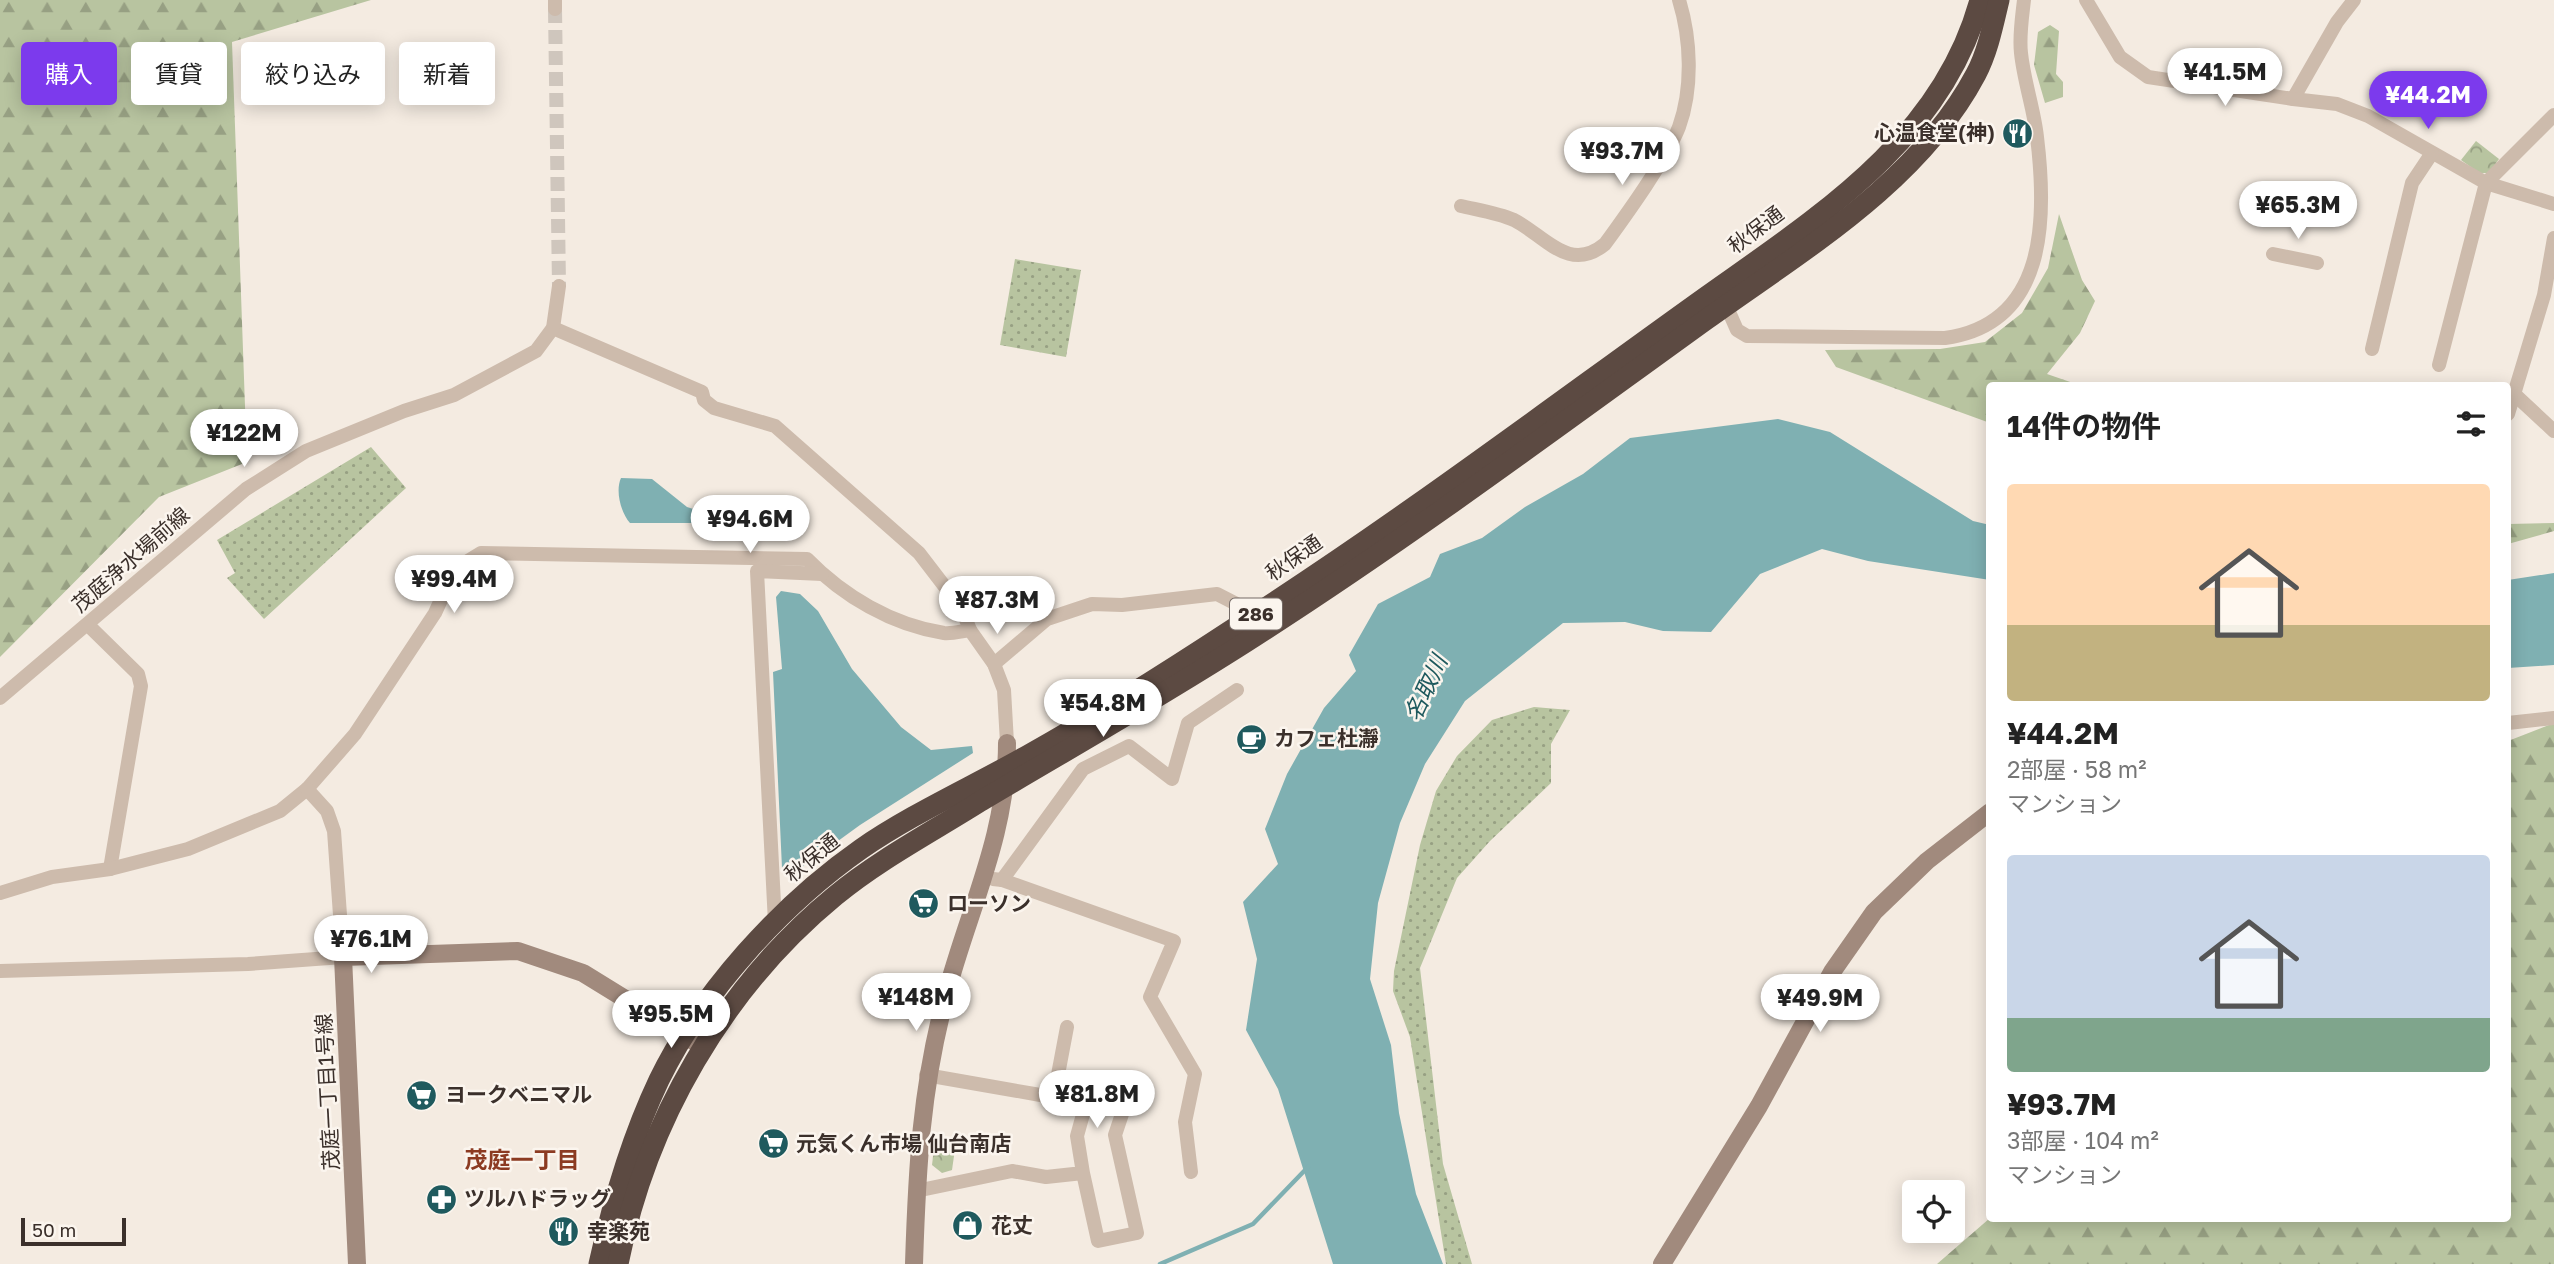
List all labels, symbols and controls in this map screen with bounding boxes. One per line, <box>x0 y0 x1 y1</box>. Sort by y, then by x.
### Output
chip: 購入 <box>21 42 117 105</box>
chip: 賃貸 <box>131 42 227 105</box>
chip: 絞り込み <box>241 42 385 105</box>
chip: 新着 <box>399 42 495 105</box>
pin: ¥41.5M <box>2168 48 2282 108</box>
text: ¥41.5M <box>2183 57 2267 85</box>
pin: ¥44.2M <box>2371 72 2485 131</box>
text: ¥44.2M <box>2385 80 2471 108</box>
restaurant icon: 心温食堂(神) <box>2001 116 2035 150</box>
place label: 心温食堂(神) <box>1874 119 1995 145</box>
pin: ¥93.7M <box>1565 128 1679 187</box>
text: ¥93.7M <box>1580 136 1664 164</box>
pin: ¥65.3M <box>2241 182 2355 241</box>
text: ¥65.3M <box>2255 190 2341 218</box>
street label: 秋保通 <box>1722 200 1788 259</box>
icon: filters <box>2452 405 2490 443</box>
text: 14件の物件 <box>2007 408 2161 444</box>
pin: ¥122M <box>195 410 293 469</box>
text: ¥122M <box>206 418 282 446</box>
pin: ¥94.6M <box>693 496 807 555</box>
street label: 茂庭浄水場前線 <box>66 501 194 617</box>
text: ¥94.6M <box>707 504 793 532</box>
street label: 秋保通 <box>1260 528 1327 586</box>
icon: home <box>2186 530 2312 656</box>
pin: ¥99.4M <box>397 556 511 615</box>
text: ¥99.4M <box>411 564 497 592</box>
pin: ¥87.3M <box>940 576 1054 636</box>
text: ¥87.3M <box>955 585 1039 613</box>
road number: 286 <box>1230 598 1282 629</box>
water label: 名取川 <box>1398 648 1454 725</box>
pin: ¥54.8M <box>1046 680 1160 739</box>
text: ¥54.8M <box>1060 688 1146 716</box>
text: ¥44.2M <box>2007 715 2119 751</box>
cafe icon: カフェ杜瀞 <box>1234 722 1268 756</box>
place label: カフェ杜瀞 <box>1274 725 1379 751</box>
text: 2部屋 · 58 m² <box>2007 755 2147 783</box>
text: マンション <box>2007 789 2122 817</box>
street label: 秋保通 <box>779 827 844 887</box>
supermarket icon: ローソン <box>907 887 941 921</box>
place label: ローソン <box>947 890 1031 916</box>
icon: home <box>2186 901 2312 1027</box>
pin: ¥76.1M <box>314 916 428 975</box>
text: ¥76.1M <box>330 924 412 952</box>
pin: ¥148M <box>867 974 965 1033</box>
pin: ¥49.9M <box>1763 974 1877 1034</box>
text: ¥148M <box>878 982 954 1010</box>
text: ¥49.9M <box>1777 983 1863 1011</box>
pin: ¥95.5M <box>614 990 728 1050</box>
text: ¥95.5M <box>628 999 714 1027</box>
street label: 茂庭一丁目1号線 <box>310 1013 344 1171</box>
pin: ¥81.8M <box>1040 1070 1154 1130</box>
supermarket icon: ヨークベニマル <box>405 1078 439 1112</box>
text: ¥81.8M <box>1055 1079 1139 1107</box>
place label: ヨークベニマル <box>445 1081 592 1107</box>
text: ¥93.7M <box>2007 1086 2117 1122</box>
text: 3部屋 · 104 m² <box>2007 1126 2159 1154</box>
supermarket icon: 元気くん市場 仙台南店 <box>756 1127 790 1161</box>
place label: 元気くん市場 仙台南店 <box>796 1130 1011 1156</box>
district label: 茂庭一丁目 <box>465 1145 580 1173</box>
text: マンション <box>2007 1160 2122 1188</box>
map controls <box>1902 1180 1965 1243</box>
button: locate <box>1902 1180 1965 1243</box>
pharmacy icon: ツルハドラッグ <box>424 1182 458 1216</box>
place label: ツルハドラッグ <box>464 1185 611 1211</box>
shop icon: 花丈 <box>951 1209 985 1243</box>
place label: 花丈 <box>991 1212 1033 1238</box>
scale bar <box>21 1215 126 1247</box>
restaurant icon: 幸楽苑 <box>547 1215 581 1249</box>
text: 50 m <box>32 1218 76 1241</box>
place label: 幸楽苑 <box>587 1218 650 1244</box>

